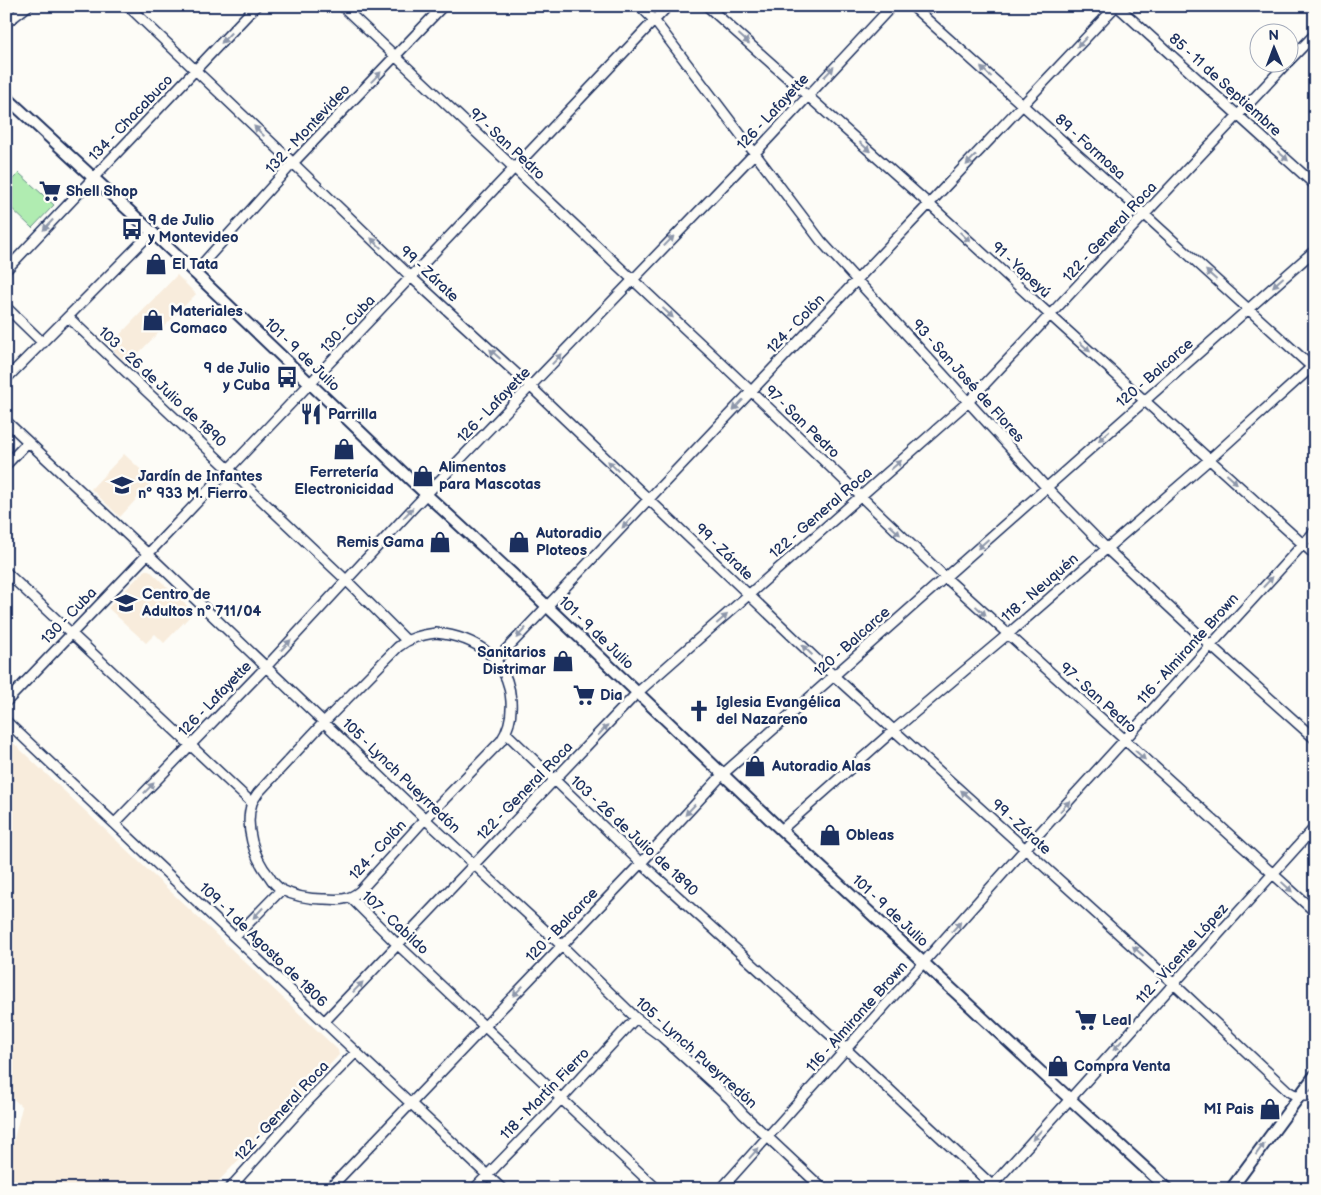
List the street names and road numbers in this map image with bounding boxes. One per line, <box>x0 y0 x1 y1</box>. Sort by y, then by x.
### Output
street label: 85 - 11 de Septiembre <box>1165 29 1285 141</box>
street label: 126 - Lafayette <box>733 70 813 154</box>
street label: 134 - Chacabuco <box>85 71 177 165</box>
street label: 132 - Montevideo <box>262 80 354 178</box>
street label: 97 - San Pedro <box>465 104 549 184</box>
street label: 89 - Formosa <box>1051 110 1129 184</box>
street label: 122 - General Roca <box>1059 178 1161 286</box>
street label: 91 - Yapeyú <box>987 238 1055 302</box>
street label: 99 - Zárate <box>395 242 463 306</box>
street label: 124 - Colón <box>763 290 829 358</box>
street label: 130 - Cuba <box>316 291 380 357</box>
street label: 101 - 9 de Julio <box>260 314 344 396</box>
street label: 93 - San José de Flores <box>908 315 1029 447</box>
street label: 103 - 26 de Julio de 1890 <box>94 323 230 451</box>
street label: 120 - Balcarce <box>1112 334 1198 412</box>
street label: 126 - Lafayette <box>453 363 535 447</box>
street label: 97 - San Pedro <box>760 381 844 463</box>
street label: 122 - General Roca <box>766 463 876 563</box>
street label: 99 - Zárate <box>691 519 757 585</box>
street label: 118 - Neuquén <box>998 549 1082 627</box>
street label: 130 - Cuba <box>37 583 101 649</box>
street label: 116 - Almirante Brown <box>1133 589 1243 709</box>
street label: 101 - 9 de Julio <box>554 592 638 674</box>
street label: 120 - Balcarce <box>810 603 894 681</box>
street label: 126 - Lafayette <box>174 657 256 741</box>
street label: 97 - San Pedro <box>1056 658 1140 738</box>
street label: 105 - Lynch Pueyrredón <box>338 714 464 838</box>
street label: 122 - General Roca <box>473 738 577 844</box>
street label: 103 - 26 de Julio de 1890 <box>566 772 702 900</box>
street label: 99 - Zárate <box>987 795 1055 859</box>
street label: 124 - Colón <box>345 816 411 884</box>
street label: 101 - 9 de Julio <box>848 871 932 951</box>
street label: 109 - 1 de Agosto de 1806 <box>195 879 331 1011</box>
street label: 120 - Balcarce <box>522 884 602 966</box>
street label: 107 - Cabildo <box>357 887 433 959</box>
street label: 112 - Vicente López <box>1132 899 1233 1008</box>
street label: 116 - Almirante Brown <box>802 957 912 1077</box>
street label: 105 - Lynch Pueyrredón <box>631 993 761 1113</box>
street label: 118 - Martín Fierro <box>496 1044 594 1144</box>
street label: 122 - General Roca <box>231 1057 333 1165</box>

